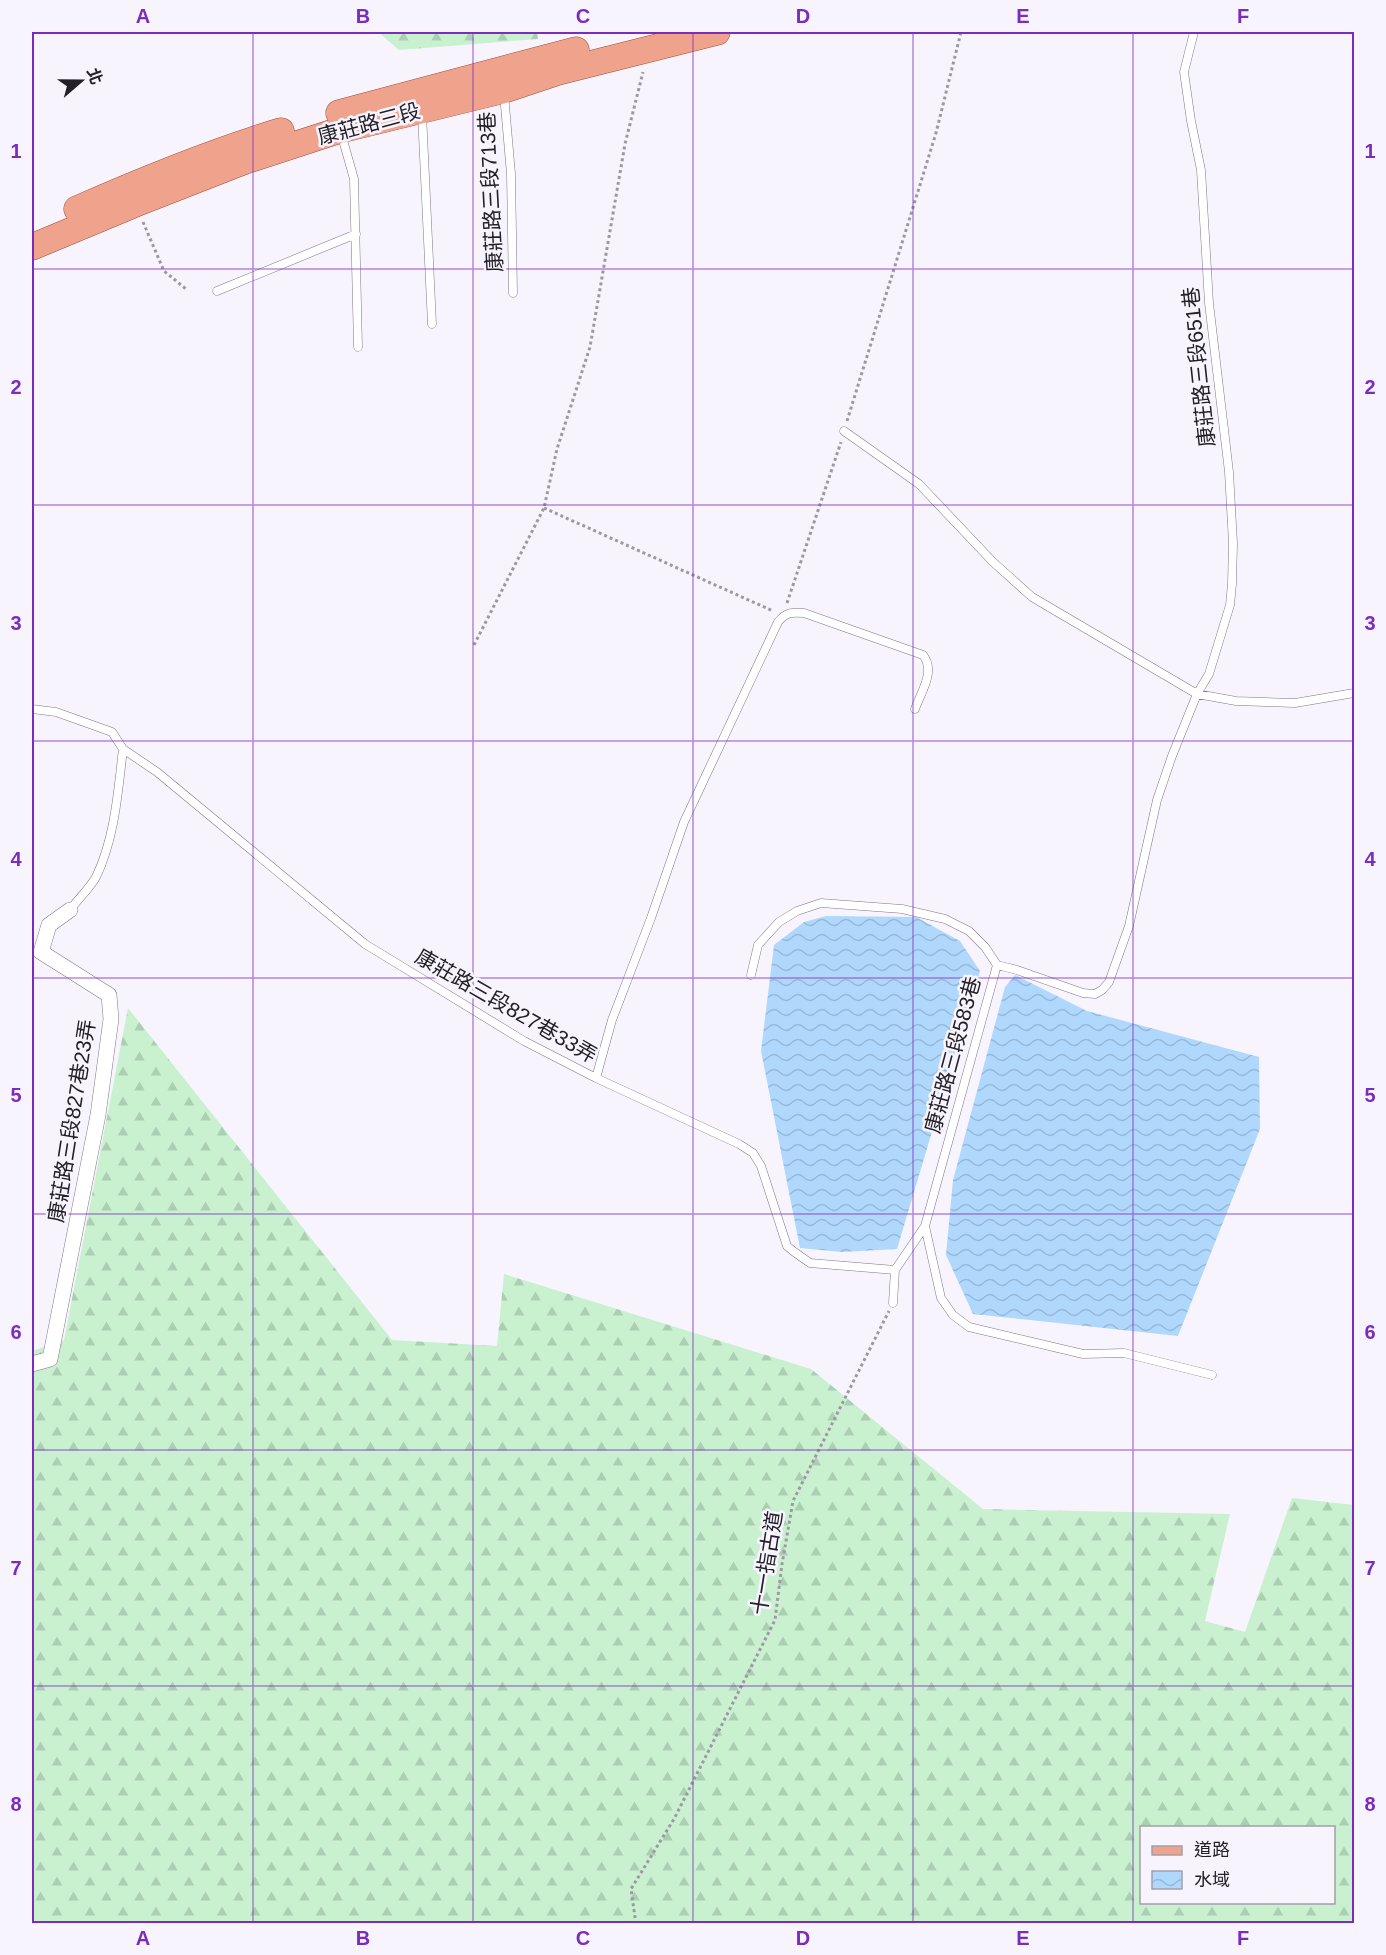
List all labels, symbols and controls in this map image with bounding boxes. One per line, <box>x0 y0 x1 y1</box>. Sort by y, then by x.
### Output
text: A <box>136 5 150 27</box>
text: B <box>356 5 370 27</box>
text: C <box>576 5 590 27</box>
text: D <box>796 5 810 27</box>
text: E <box>1016 5 1030 27</box>
text: F <box>1237 5 1249 27</box>
north arrow <box>51 51 111 111</box>
text: 北 <box>84 66 105 86</box>
street label: 康莊路三段 <box>315 99 423 148</box>
street label: 康莊路三段713巷 <box>475 111 506 273</box>
text: 1 <box>10 140 22 162</box>
text: 1 <box>1364 140 1376 162</box>
street label: 康莊路三段651巷 <box>1179 286 1218 448</box>
text: 2 <box>10 376 22 398</box>
text: 2 <box>1364 376 1376 398</box>
text: 3 <box>10 612 22 634</box>
text: 3 <box>1364 612 1376 634</box>
text: 4 <box>10 848 22 870</box>
text: 4 <box>1364 848 1376 870</box>
street label: 康莊路三段827巷33弄 <box>412 944 601 1067</box>
street label: 康莊路三段583巷 <box>921 974 984 1136</box>
street label: 康莊路三段827巷23弄 <box>44 1018 99 1224</box>
text: 5 <box>10 1084 22 1106</box>
text: 5 <box>1364 1084 1376 1106</box>
text: 6 <box>10 1321 22 1343</box>
text: 6 <box>1364 1321 1376 1343</box>
street label: 十一指古道 <box>747 1509 786 1617</box>
text: 7 <box>10 1557 22 1579</box>
text: 7 <box>1364 1557 1376 1579</box>
text: 8 <box>10 1793 22 1815</box>
text: 8 <box>1364 1793 1376 1815</box>
legend <box>1140 1826 1335 1904</box>
text: 道路 <box>1194 1840 1230 1860</box>
text: 水域 <box>1194 1870 1230 1890</box>
text: A <box>136 1927 150 1949</box>
text: B <box>356 1927 370 1949</box>
text: C <box>576 1927 590 1949</box>
text: D <box>796 1927 810 1949</box>
text: E <box>1016 1927 1030 1949</box>
text: F <box>1237 1927 1249 1949</box>

